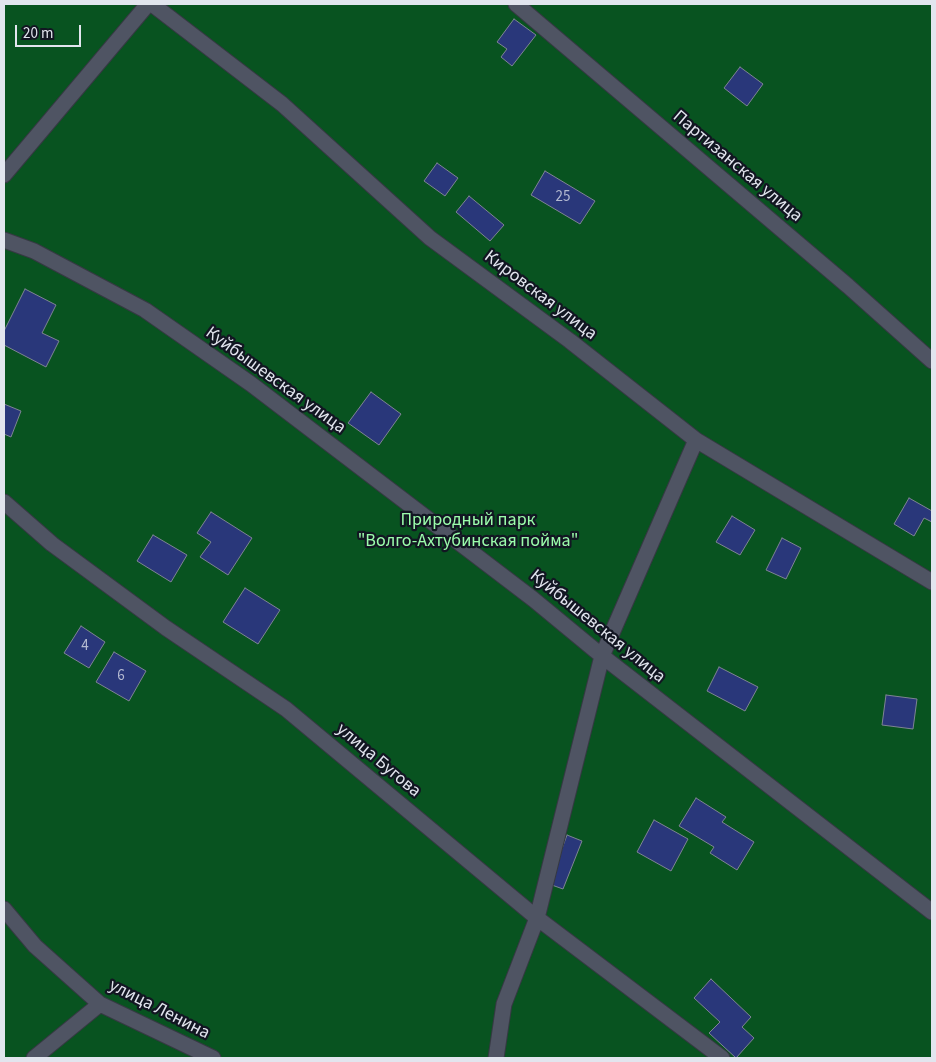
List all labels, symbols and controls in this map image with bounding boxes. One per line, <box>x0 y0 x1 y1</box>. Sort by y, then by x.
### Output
scale bar <box>18 15 84 47</box>
text: 20 m <box>23 23 53 44</box>
street label: Партизанская улица <box>668 107 806 227</box>
house number: 25 <box>556 189 570 207</box>
street label: Кировская улица <box>479 247 601 345</box>
street label: Куйбышевская улица <box>201 323 349 439</box>
park label: Природный парк "Волго-Ахтубинская пойма" <box>358 510 578 552</box>
street label: Куйбышевская улица <box>525 566 669 688</box>
house number: 4 <box>81 638 89 656</box>
house number: 6 <box>117 668 125 686</box>
street label: улица Бугова <box>331 719 425 803</box>
street label: улица Ленина <box>105 975 213 1045</box>

